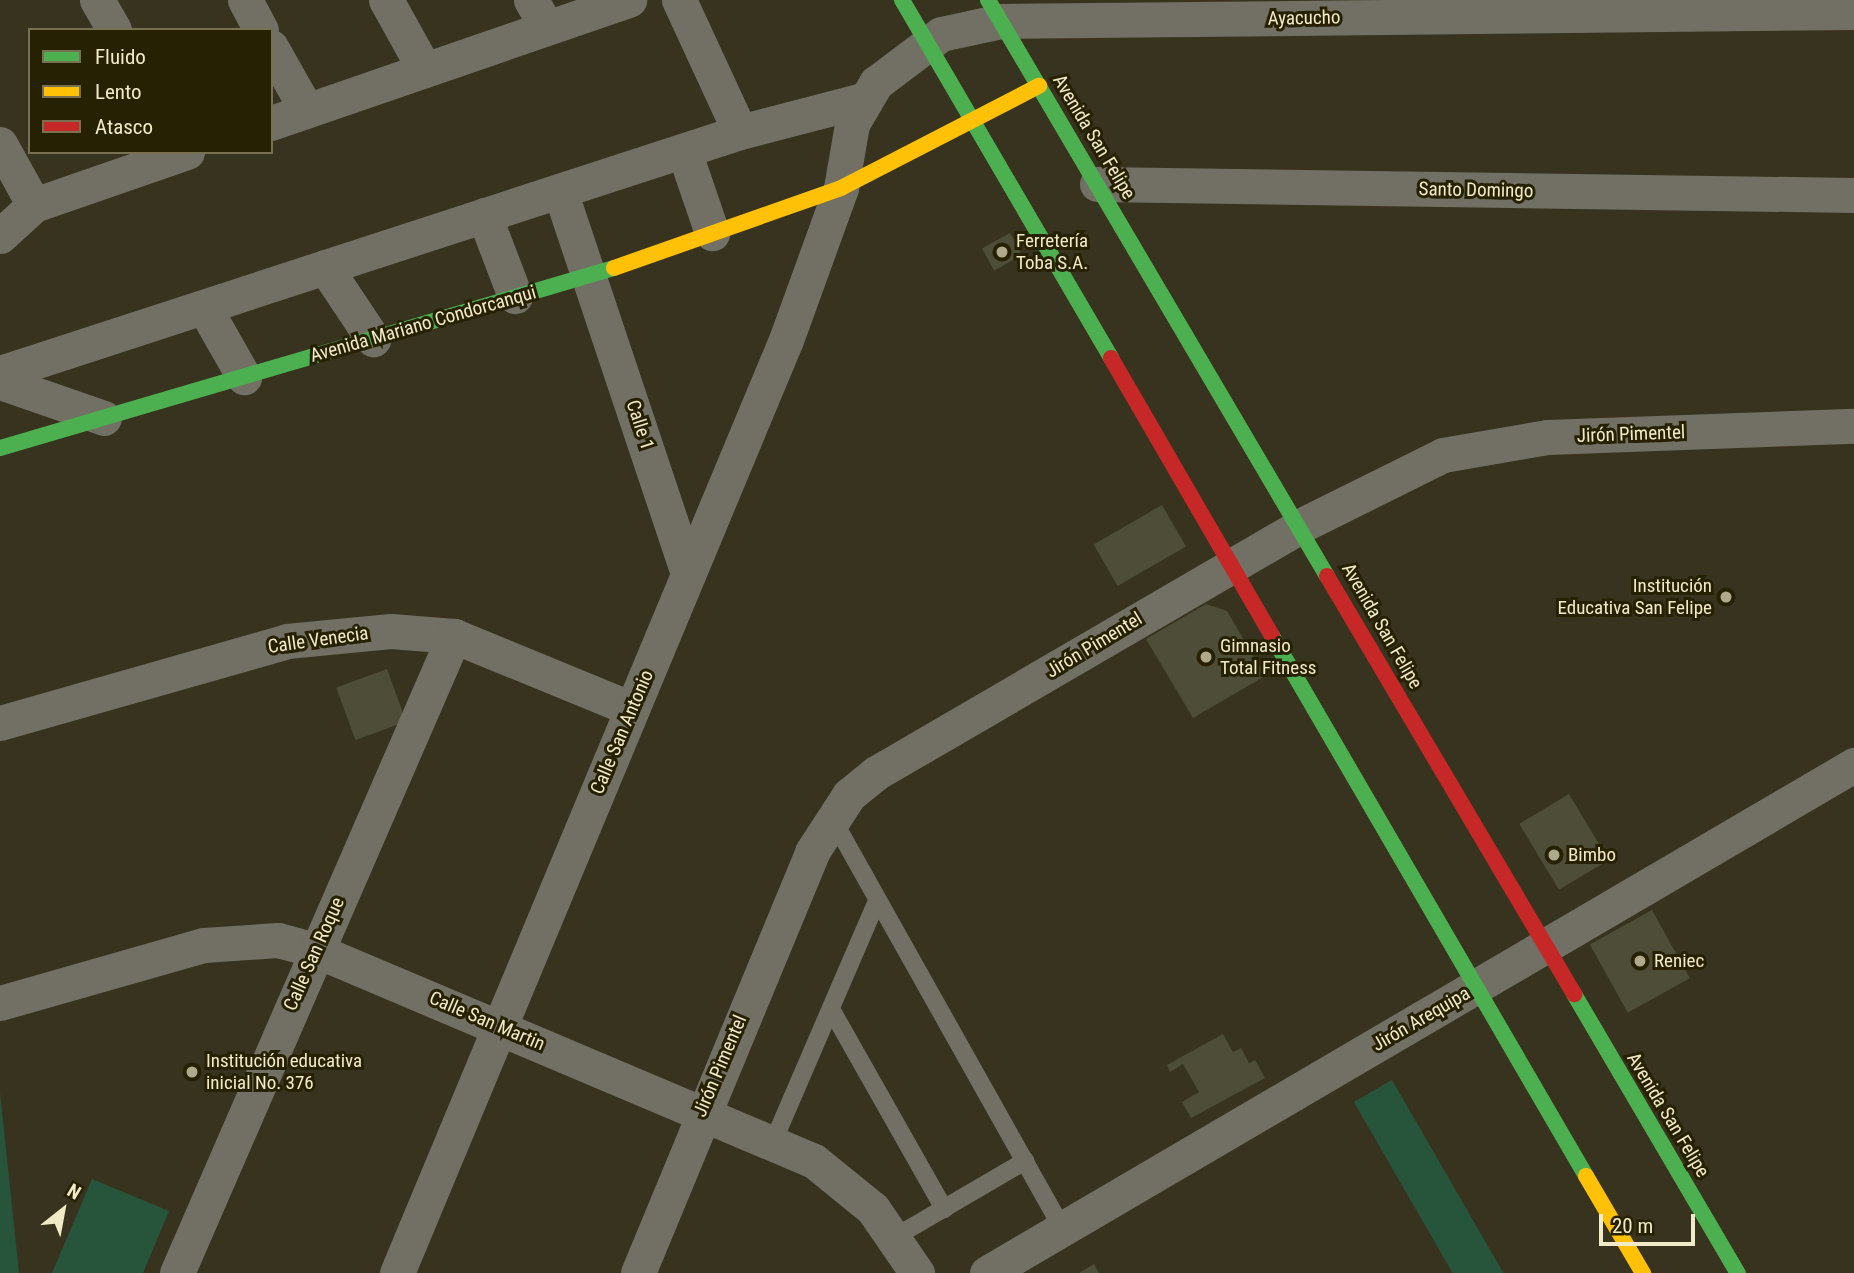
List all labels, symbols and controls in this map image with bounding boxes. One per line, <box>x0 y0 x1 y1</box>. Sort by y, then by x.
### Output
street label: Ayacucho <box>1267 6 1341 30</box>
legend <box>28 28 273 154</box>
text: Fluido <box>95 45 146 69</box>
street label: Avenida San Felipe <box>1048 71 1140 203</box>
text: Lento <box>95 80 142 104</box>
text: Atasco <box>95 115 153 139</box>
street label: Santo Domingo <box>1418 178 1534 202</box>
place label: Ferretería Toba S.A. <box>1016 230 1088 274</box>
marker: Ferretería Toba S.A. <box>994 244 1010 260</box>
street label: Avenida Mariano Condorcanqui <box>307 281 539 367</box>
street label: Calle 1 <box>621 397 659 453</box>
street label: Jirón Pimentel <box>1576 421 1686 447</box>
street label: Avenida San Felipe <box>1337 559 1427 693</box>
place label: Institución Educativa San Felipe <box>1557 575 1712 619</box>
marker: Institución Educativa San Felipe <box>1718 589 1734 605</box>
street label: Jirón Pimentel <box>1042 607 1146 683</box>
street label: Calle Venecia <box>266 622 370 658</box>
place label: Gimnasio Total Fitness <box>1220 635 1317 679</box>
marker: Gimnasio Total Fitness <box>1198 649 1214 665</box>
street label: Calle San Antonio <box>586 667 658 797</box>
place label: Bimbo <box>1568 844 1616 866</box>
marker: Bimbo <box>1546 847 1562 863</box>
street label: Calle San Roque <box>279 894 349 1014</box>
place label: Reniec <box>1654 950 1704 972</box>
marker: Reniec <box>1632 953 1648 969</box>
street label: Jirón Arequipa <box>1368 982 1474 1056</box>
street label: Calle San Martin <box>426 986 548 1056</box>
street label: Jirón Pimentel <box>688 1012 752 1120</box>
street label: Avenida San Felipe <box>1622 1049 1714 1181</box>
place label: Institución educativa inicial No. 376 <box>206 1050 362 1094</box>
marker: Institución educativa inicial No. 376 <box>184 1064 200 1080</box>
north arrow <box>28 1175 98 1245</box>
text: N <box>63 1179 85 1204</box>
scale bar <box>1602 1200 1698 1244</box>
text: 20 m <box>1612 1214 1653 1238</box>

